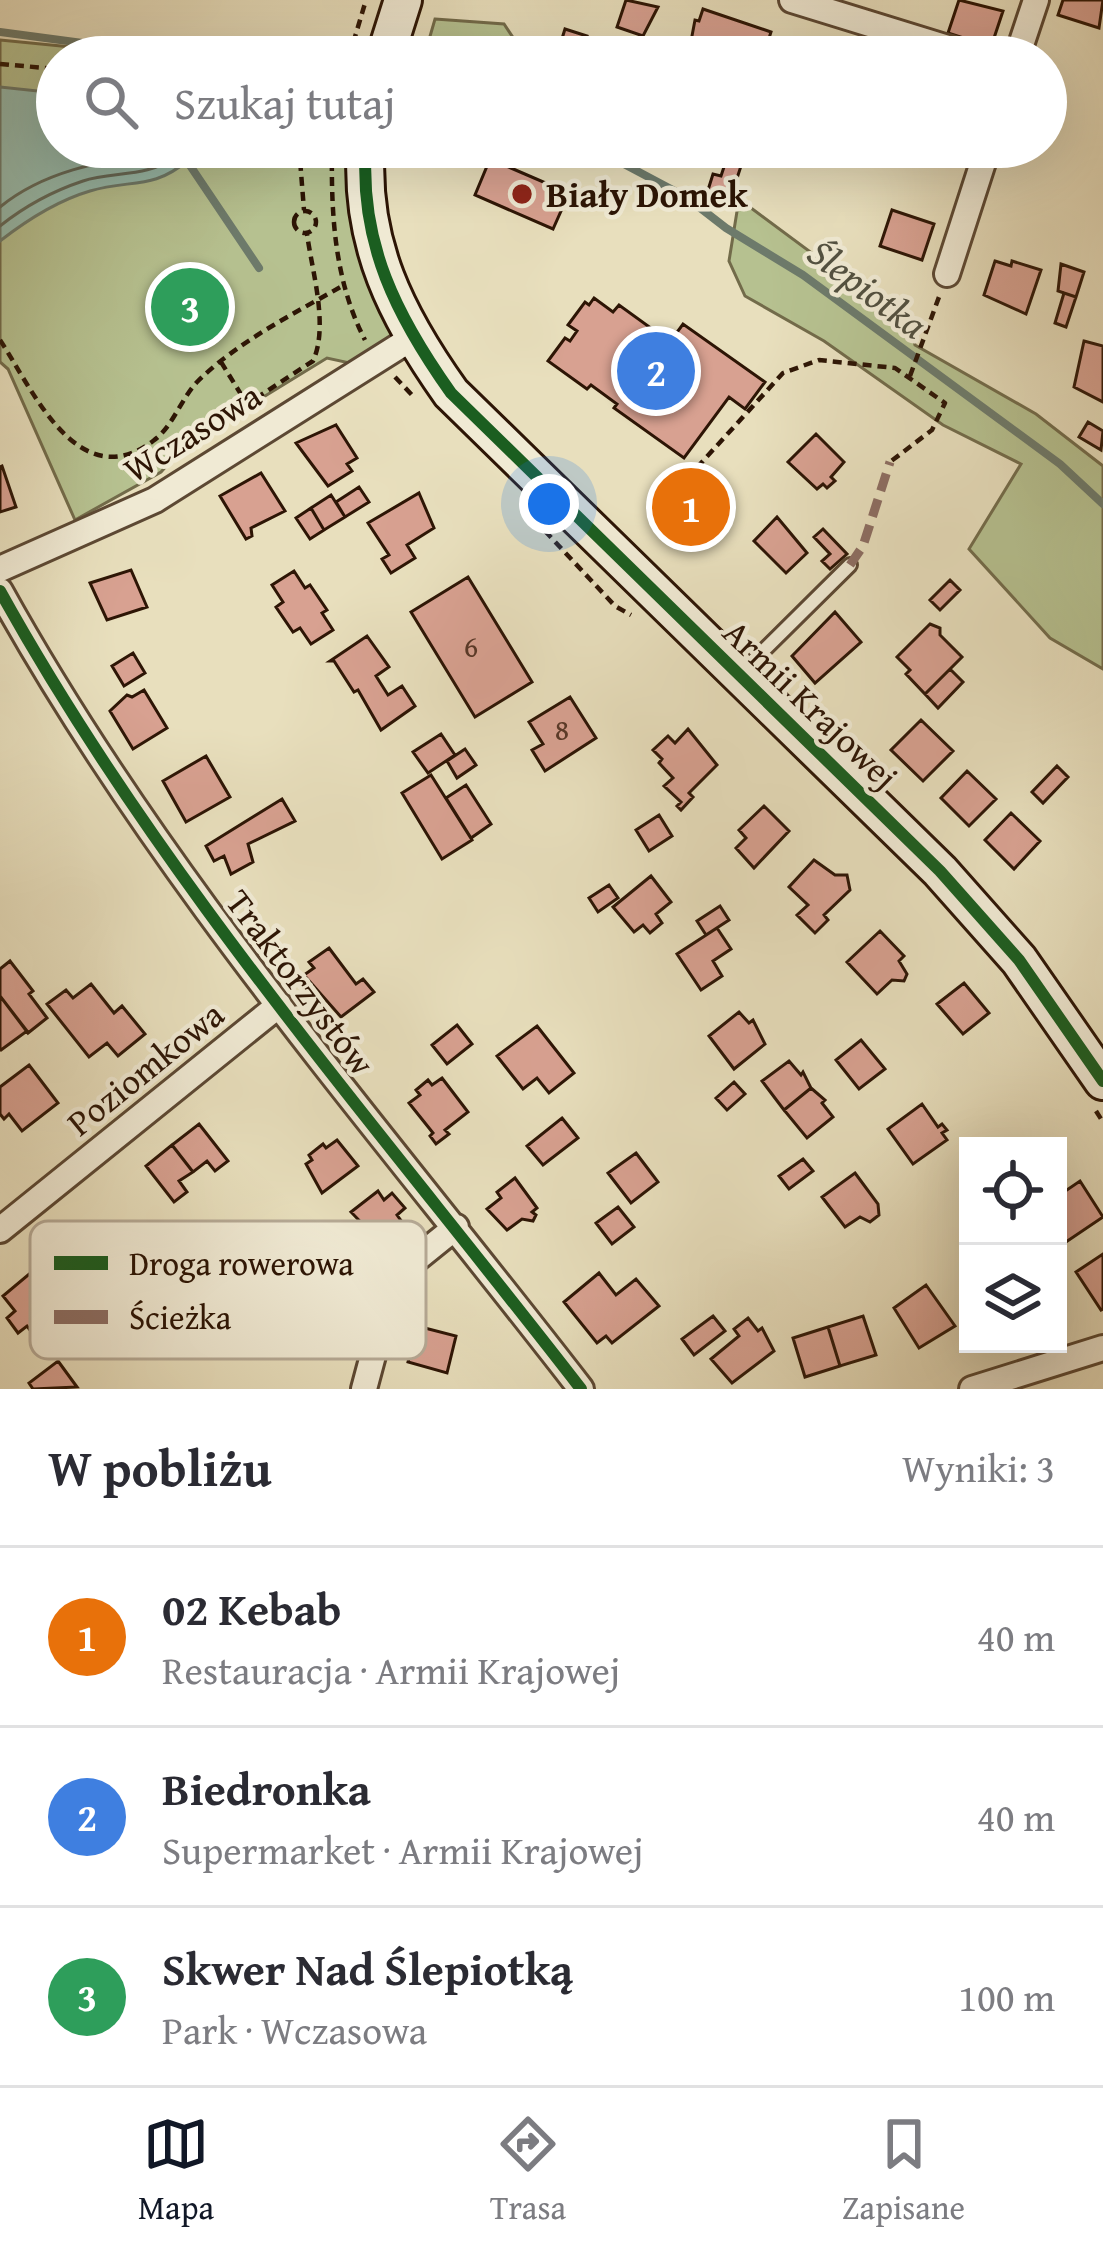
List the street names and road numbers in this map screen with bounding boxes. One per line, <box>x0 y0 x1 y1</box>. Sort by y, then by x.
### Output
street label: Wczasowa <box>113 368 271 495</box>
street label: Armii Krajowej <box>712 606 911 801</box>
street label: Traktorzystów <box>214 878 389 1086</box>
street label: Poziomkowa <box>55 988 235 1148</box>

